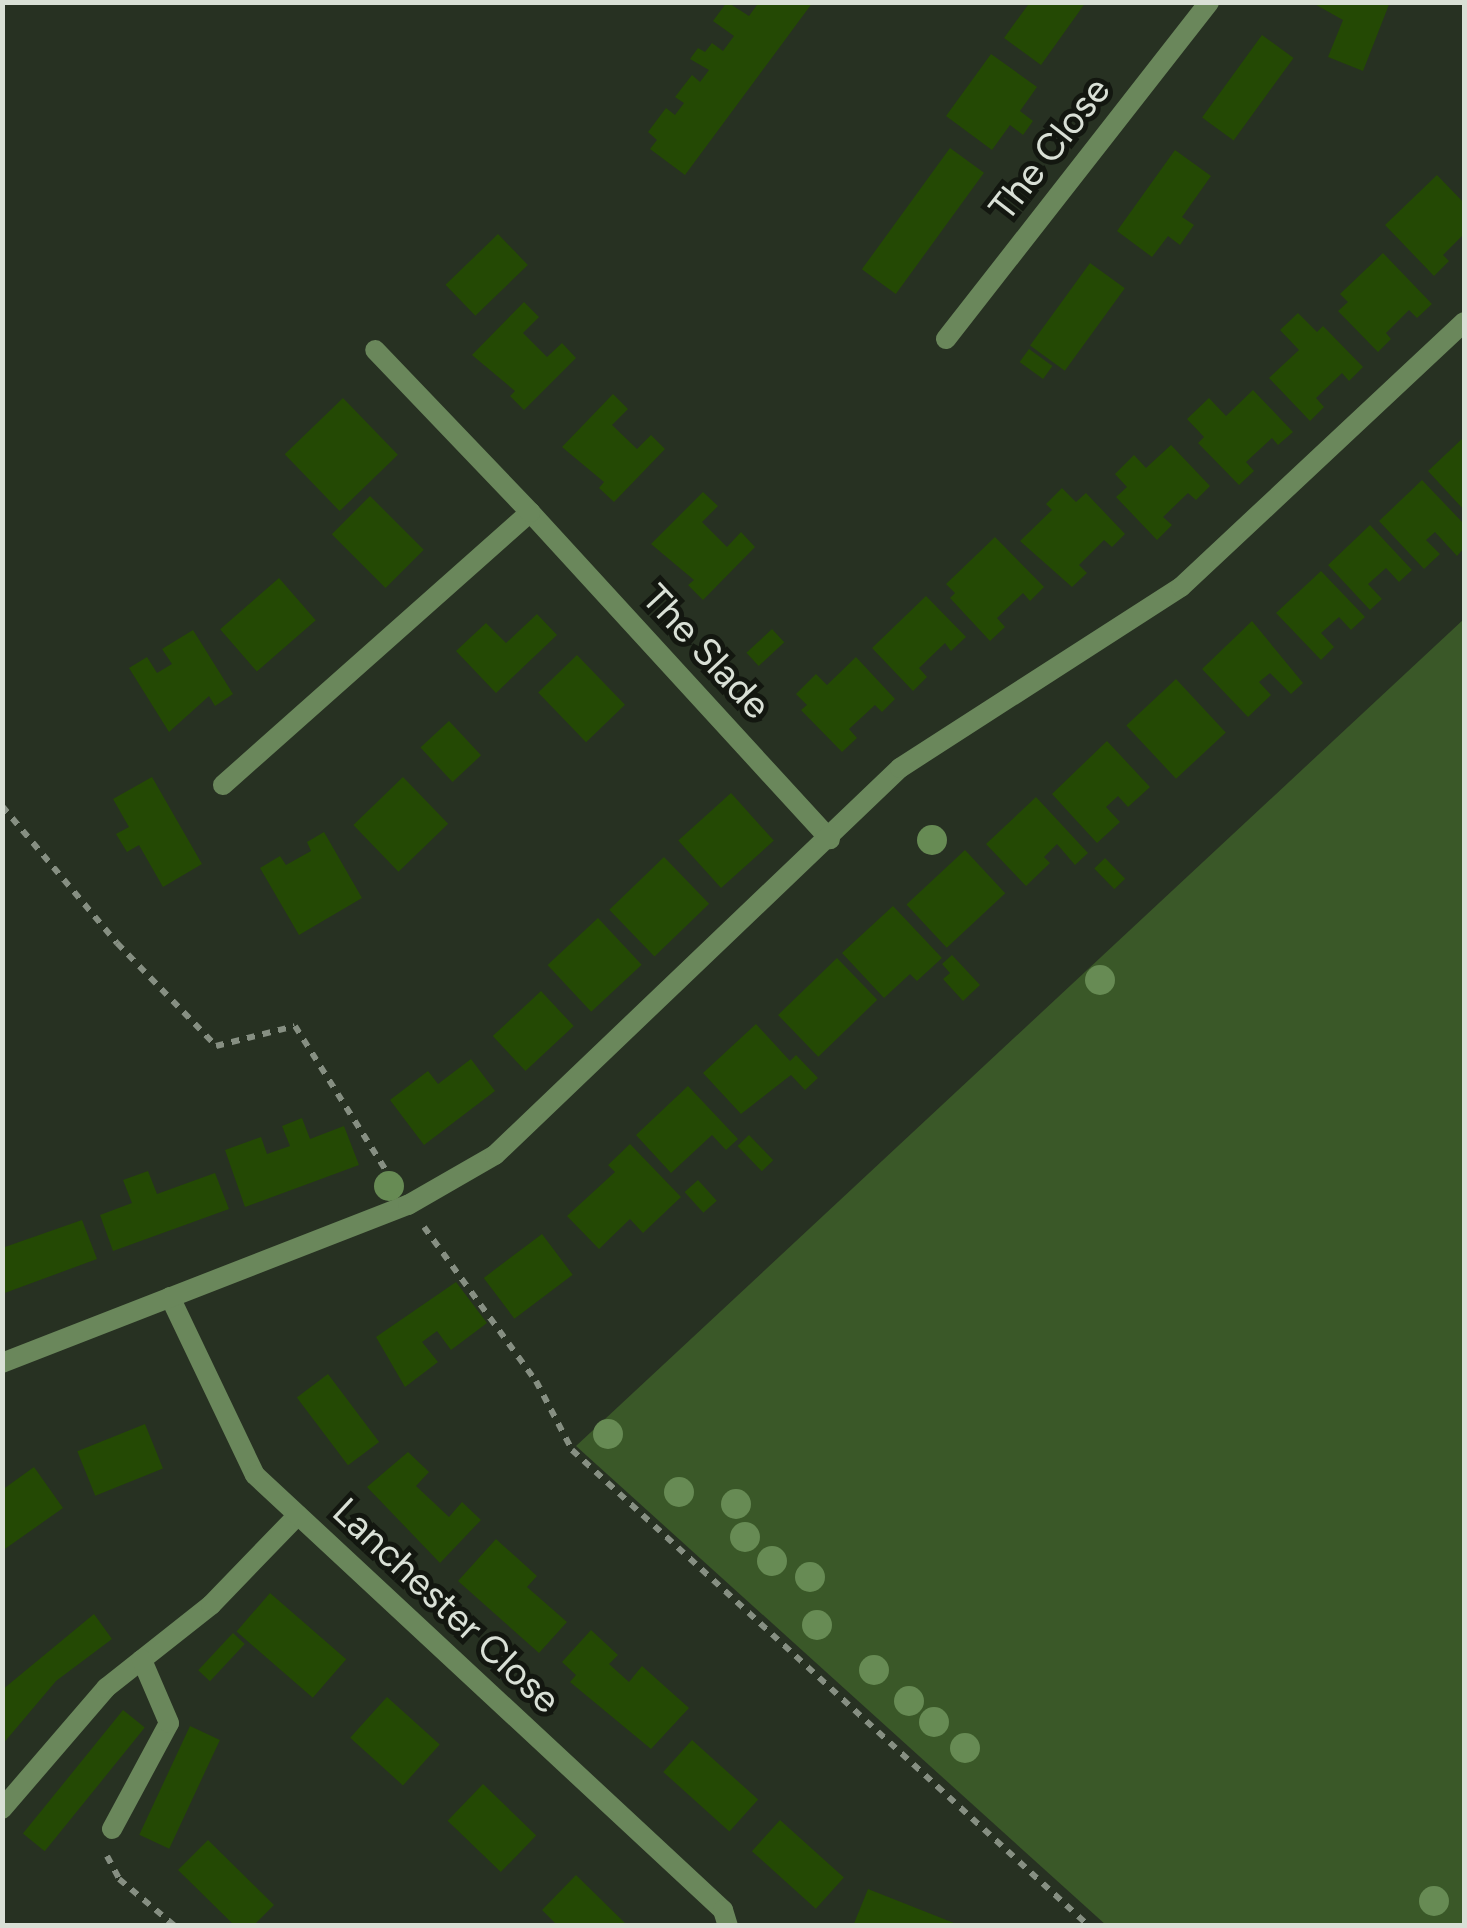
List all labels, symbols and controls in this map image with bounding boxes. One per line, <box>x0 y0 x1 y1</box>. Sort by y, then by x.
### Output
street label: The Close <box>980 69 1120 229</box>
street label: The Slade <box>633 576 779 728</box>
street label: Lanchester Close <box>323 1489 569 1723</box>

